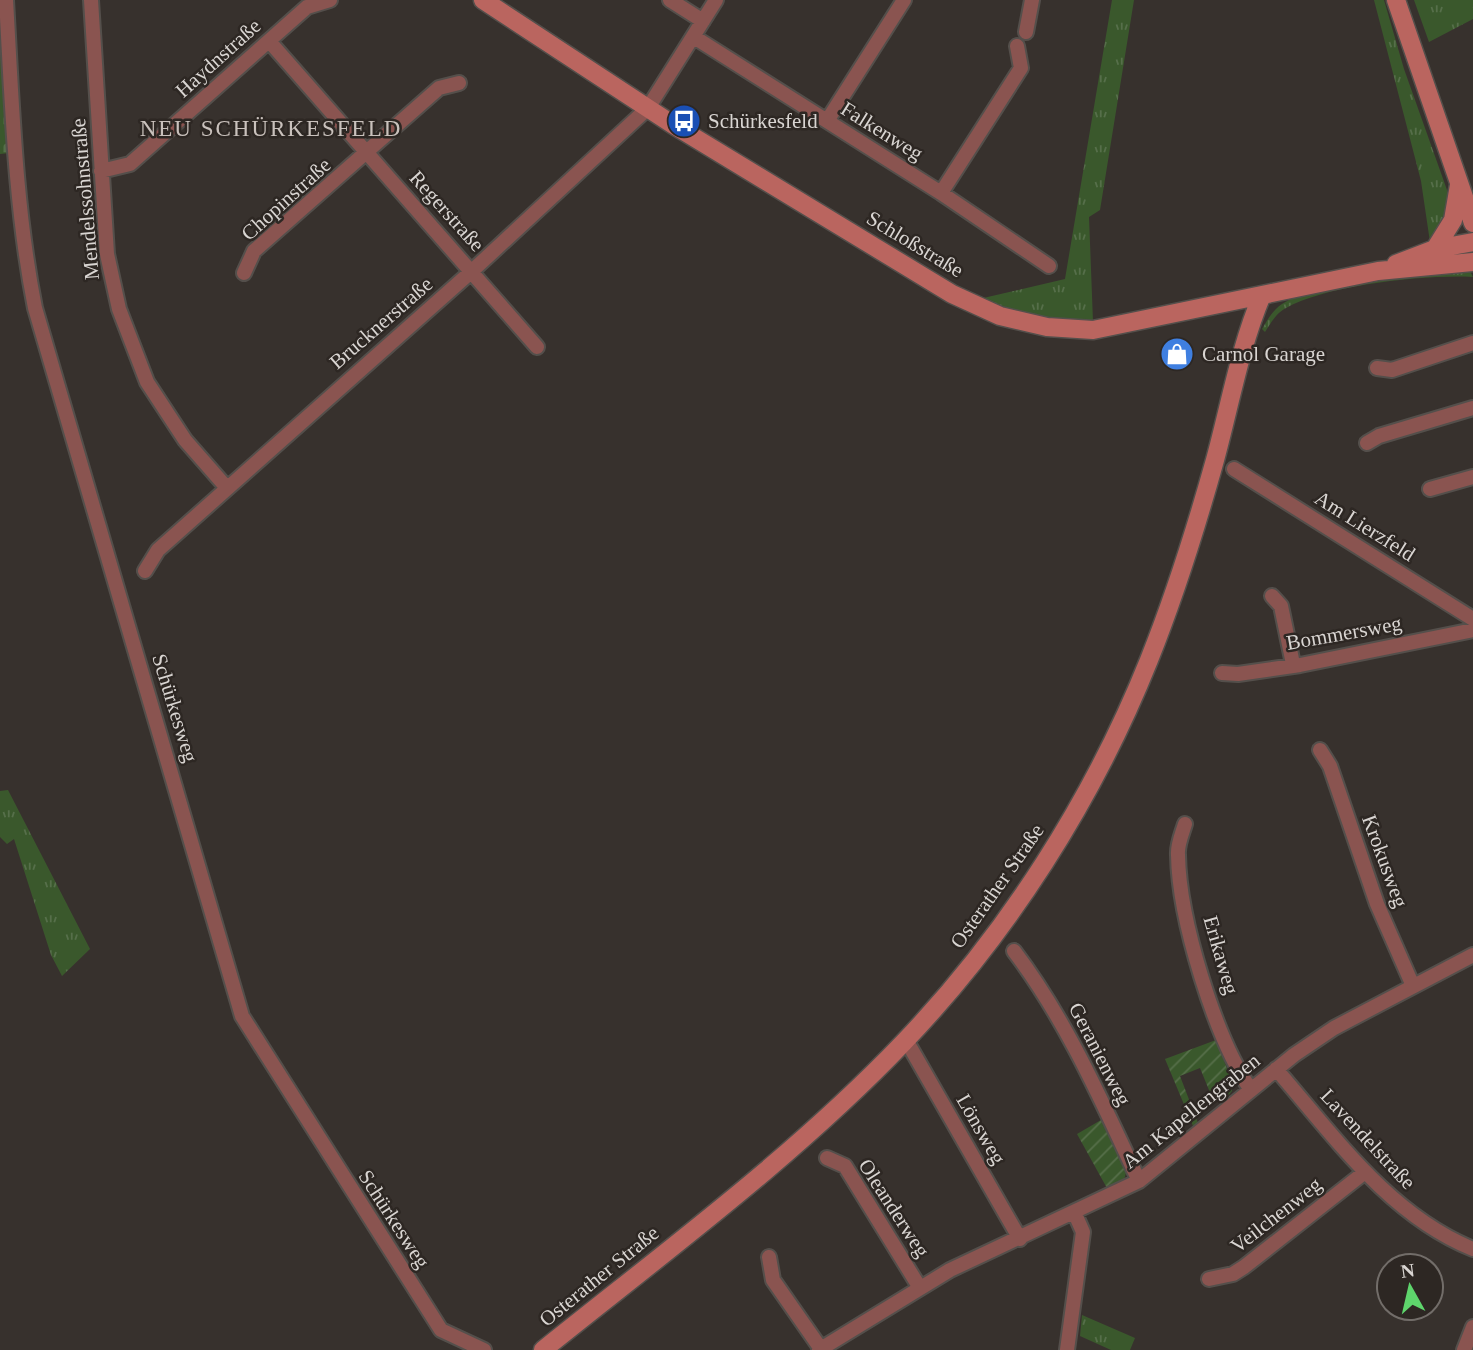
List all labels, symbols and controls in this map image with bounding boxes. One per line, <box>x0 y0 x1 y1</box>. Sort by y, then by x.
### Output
street label: Haydnstraße <box>171 14 265 102</box>
street label: Falkenweg <box>837 96 928 166</box>
bus stop icon: Schürkesfeld <box>665 102 703 140</box>
place label: Schürkesfeld <box>708 109 818 133</box>
district label: NEU SCHÜRKESFELD <box>140 116 402 141</box>
street label: Mendelssohnstraße <box>66 117 104 281</box>
street label: Chopinstraße <box>236 153 336 245</box>
street label: Regerstraße <box>405 166 489 256</box>
street label: Schloßstraße <box>862 206 968 282</box>
street label: Brucknerstraße <box>325 272 437 374</box>
shop icon: Carnol Garage <box>1158 335 1196 373</box>
place label: Carnol Garage <box>1202 342 1325 366</box>
street label: Am Lierzfeld <box>1310 486 1420 567</box>
street label: Bommersweg <box>1284 611 1404 655</box>
street label: Schürkesweg <box>147 651 203 766</box>
street label: Krokusweg <box>1357 811 1413 911</box>
street label: Osterather Straße <box>945 819 1049 953</box>
street label: Erikaweg <box>1198 913 1244 997</box>
street label: Geranienweg <box>1064 999 1136 1110</box>
street label: Am Kapellengraben <box>1118 1048 1265 1174</box>
street label: Lavendelstraße <box>1315 1084 1421 1194</box>
street label: Lönsweg <box>951 1090 1011 1169</box>
street label: Oleanderweg <box>853 1155 935 1262</box>
street label: Schürkesweg <box>353 1166 435 1273</box>
street label: Veilchenweg <box>1226 1172 1327 1258</box>
street label: Osterather Straße <box>535 1221 663 1331</box>
north arrow <box>1375 1252 1445 1322</box>
text: N <box>1399 1259 1416 1282</box>

